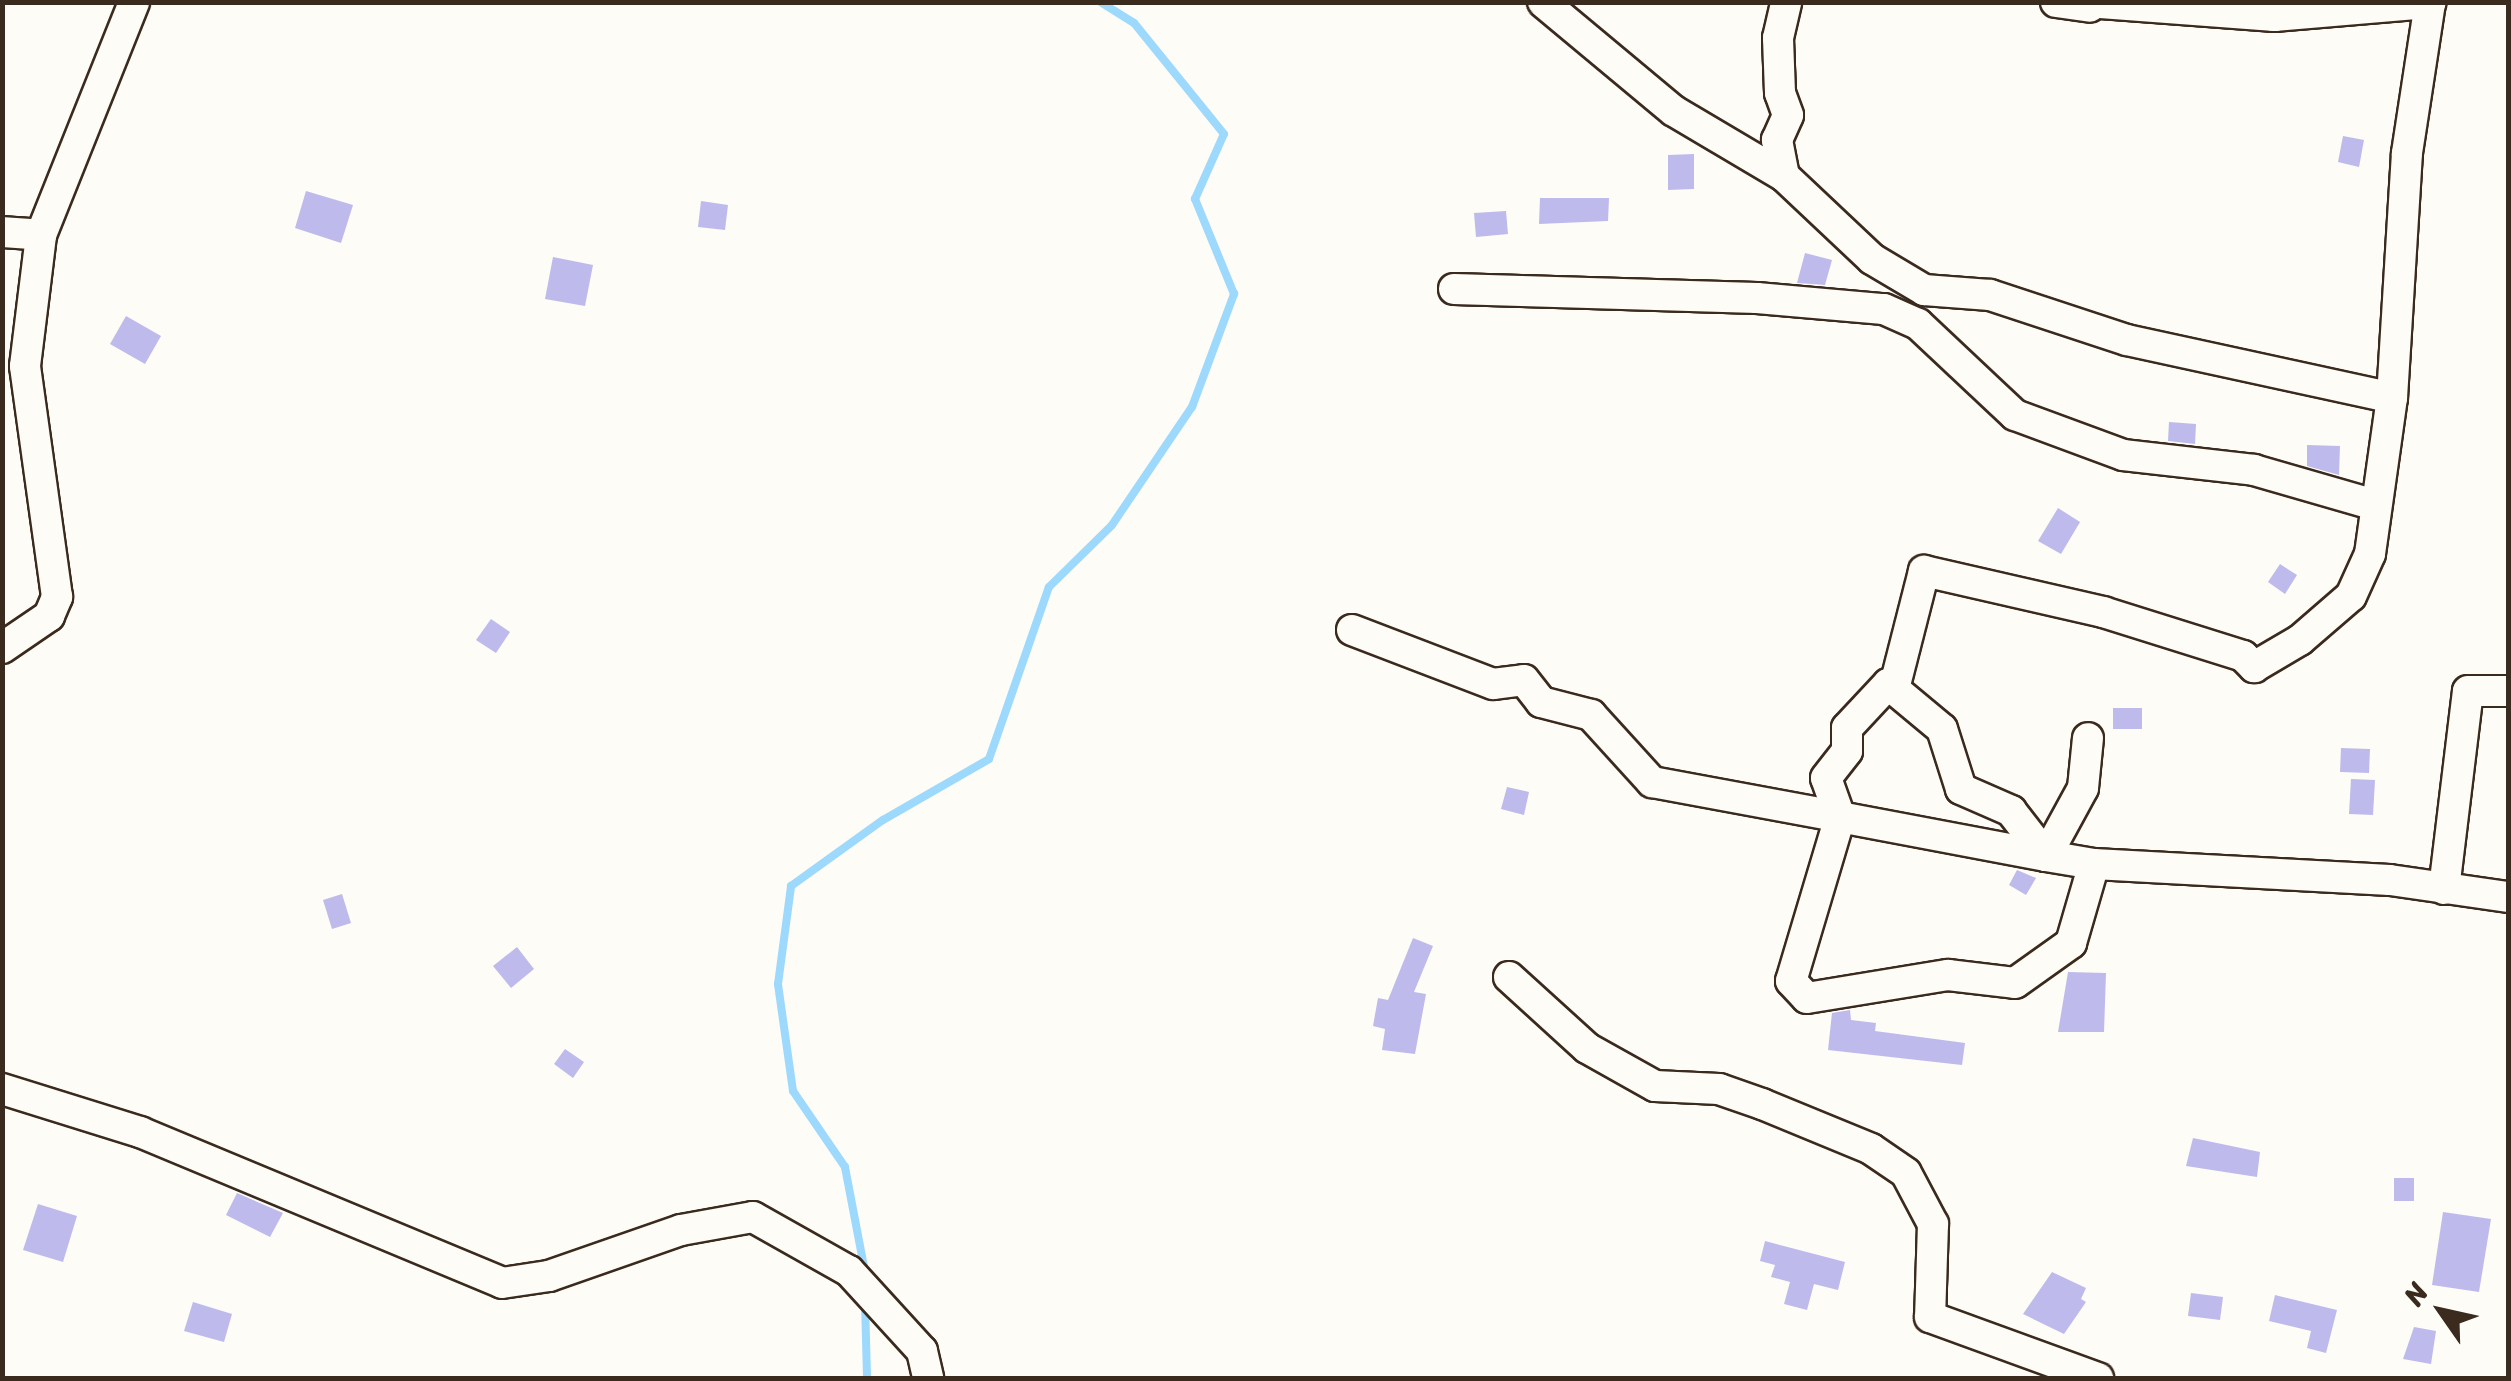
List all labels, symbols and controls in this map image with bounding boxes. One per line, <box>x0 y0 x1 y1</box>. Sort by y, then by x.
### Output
north arrow <box>2391 1261 2491 1361</box>
text: N <box>2390 1272 2441 1316</box>

